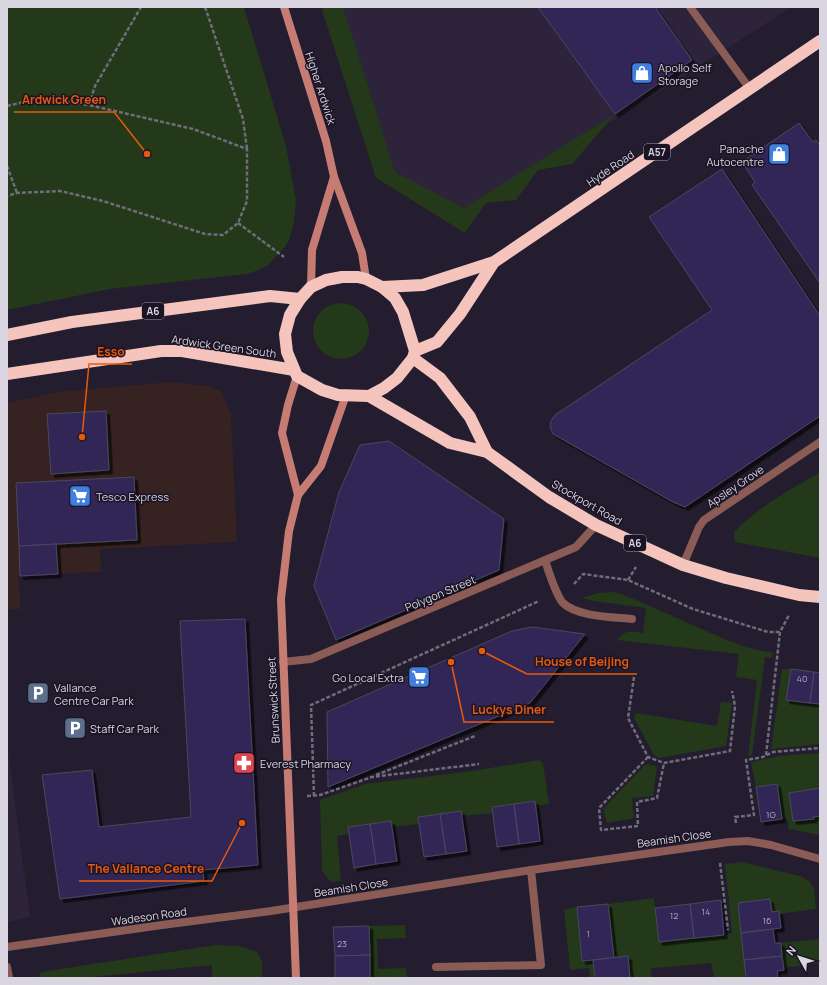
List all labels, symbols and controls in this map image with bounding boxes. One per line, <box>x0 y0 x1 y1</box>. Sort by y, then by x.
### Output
street label: Higher Ardwick <box>302 50 340 127</box>
shop icon: Apollo Self Storage <box>629 60 655 86</box>
place label: Apollo Self Storage <box>658 60 712 88</box>
callout: Ardwick Green <box>14 88 114 112</box>
text: Ardwick Green <box>22 91 106 108</box>
place label: Panache Autocentre <box>706 141 765 169</box>
shop icon: Panache Autocentre <box>766 141 792 167</box>
road number: A57 <box>644 144 670 160</box>
street label: Hyde Road <box>583 147 637 189</box>
road number: A6 <box>142 303 164 319</box>
street label: Ardwick Green South <box>171 331 277 361</box>
callout: Esso <box>89 340 132 364</box>
text: Esso <box>97 343 125 360</box>
street label: Apsley Grove <box>704 461 767 511</box>
street label: Stockport Road <box>549 476 625 528</box>
supermarket icon: Tesco Express <box>67 483 93 509</box>
place label: Tesco Express <box>96 489 169 504</box>
road number: A6 <box>624 535 646 551</box>
street label: Polygon Street <box>402 571 478 615</box>
callout: House of Beijing <box>527 650 637 674</box>
text: House of Beijing <box>535 653 629 670</box>
street label: Brunswick Street <box>263 656 283 744</box>
supermarket icon: Go Local Extra <box>406 664 432 690</box>
place label: Go Local Extra <box>332 670 404 685</box>
house number: 40 <box>797 672 807 685</box>
parking icon: Vallance Centre Car Park <box>25 680 51 706</box>
place label: Vallance Centre Car Park <box>54 680 134 708</box>
callout: Luckys Diner <box>464 698 554 722</box>
text: Luckys Diner <box>472 701 546 718</box>
parking icon: Staff Car Park <box>62 715 88 741</box>
place label: Staff Car Park <box>90 721 159 736</box>
pharmacy icon: Everest Pharmacy <box>231 750 257 776</box>
place label: Everest Pharmacy <box>260 756 351 771</box>
house number: 1G <box>766 808 777 821</box>
street label: Beamish Close <box>636 825 713 851</box>
callout: The Vallance Centre <box>79 857 212 881</box>
text: The Vallance Centre <box>88 860 204 877</box>
street label: Beamish Close <box>313 874 390 900</box>
street label: Wadeson Road <box>110 903 188 929</box>
house number: 14 <box>702 905 710 918</box>
house number: 12 <box>670 909 678 922</box>
house number: 16 <box>762 914 772 927</box>
house number: 1 <box>586 927 590 940</box>
house number: 23 <box>337 937 347 950</box>
north arrow <box>779 937 819 977</box>
text: N <box>783 943 799 958</box>

